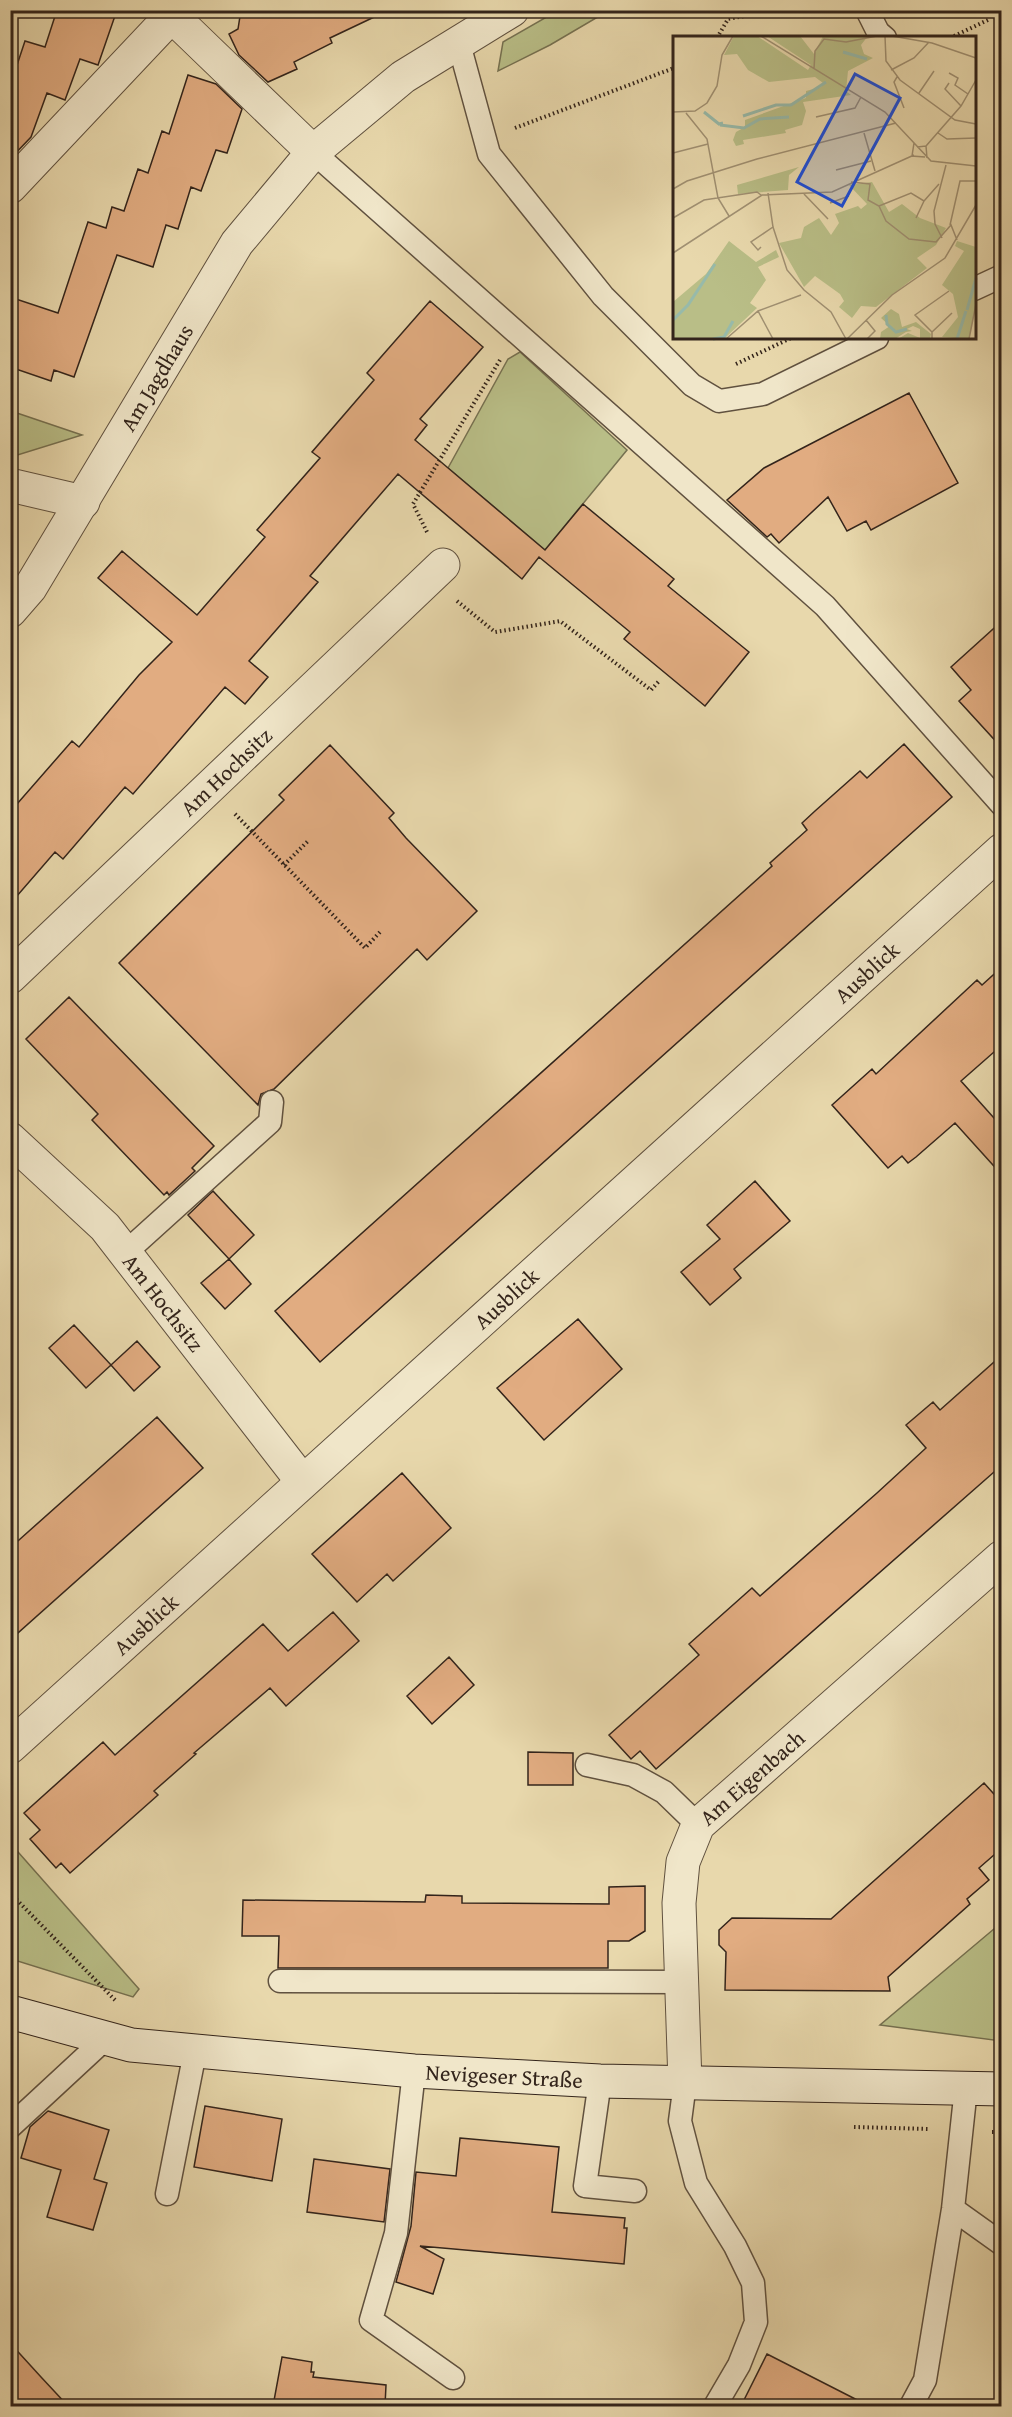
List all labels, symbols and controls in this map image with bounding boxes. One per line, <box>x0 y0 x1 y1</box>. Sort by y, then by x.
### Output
inset map <box>673 36 976 339</box>
street label: Am Jagdhaus <box>112 318 201 437</box>
street label: Am Hochsitz <box>173 720 279 823</box>
street label: Ausblick <box>827 934 907 1010</box>
street label: Am Hochsitz <box>115 1247 212 1358</box>
street label: Ausblick <box>466 1260 547 1336</box>
street label: Ausblick <box>106 1586 186 1662</box>
street label: Am Eigenbach <box>692 1722 812 1833</box>
street label: Nevigeser Straße <box>425 2056 584 2096</box>

